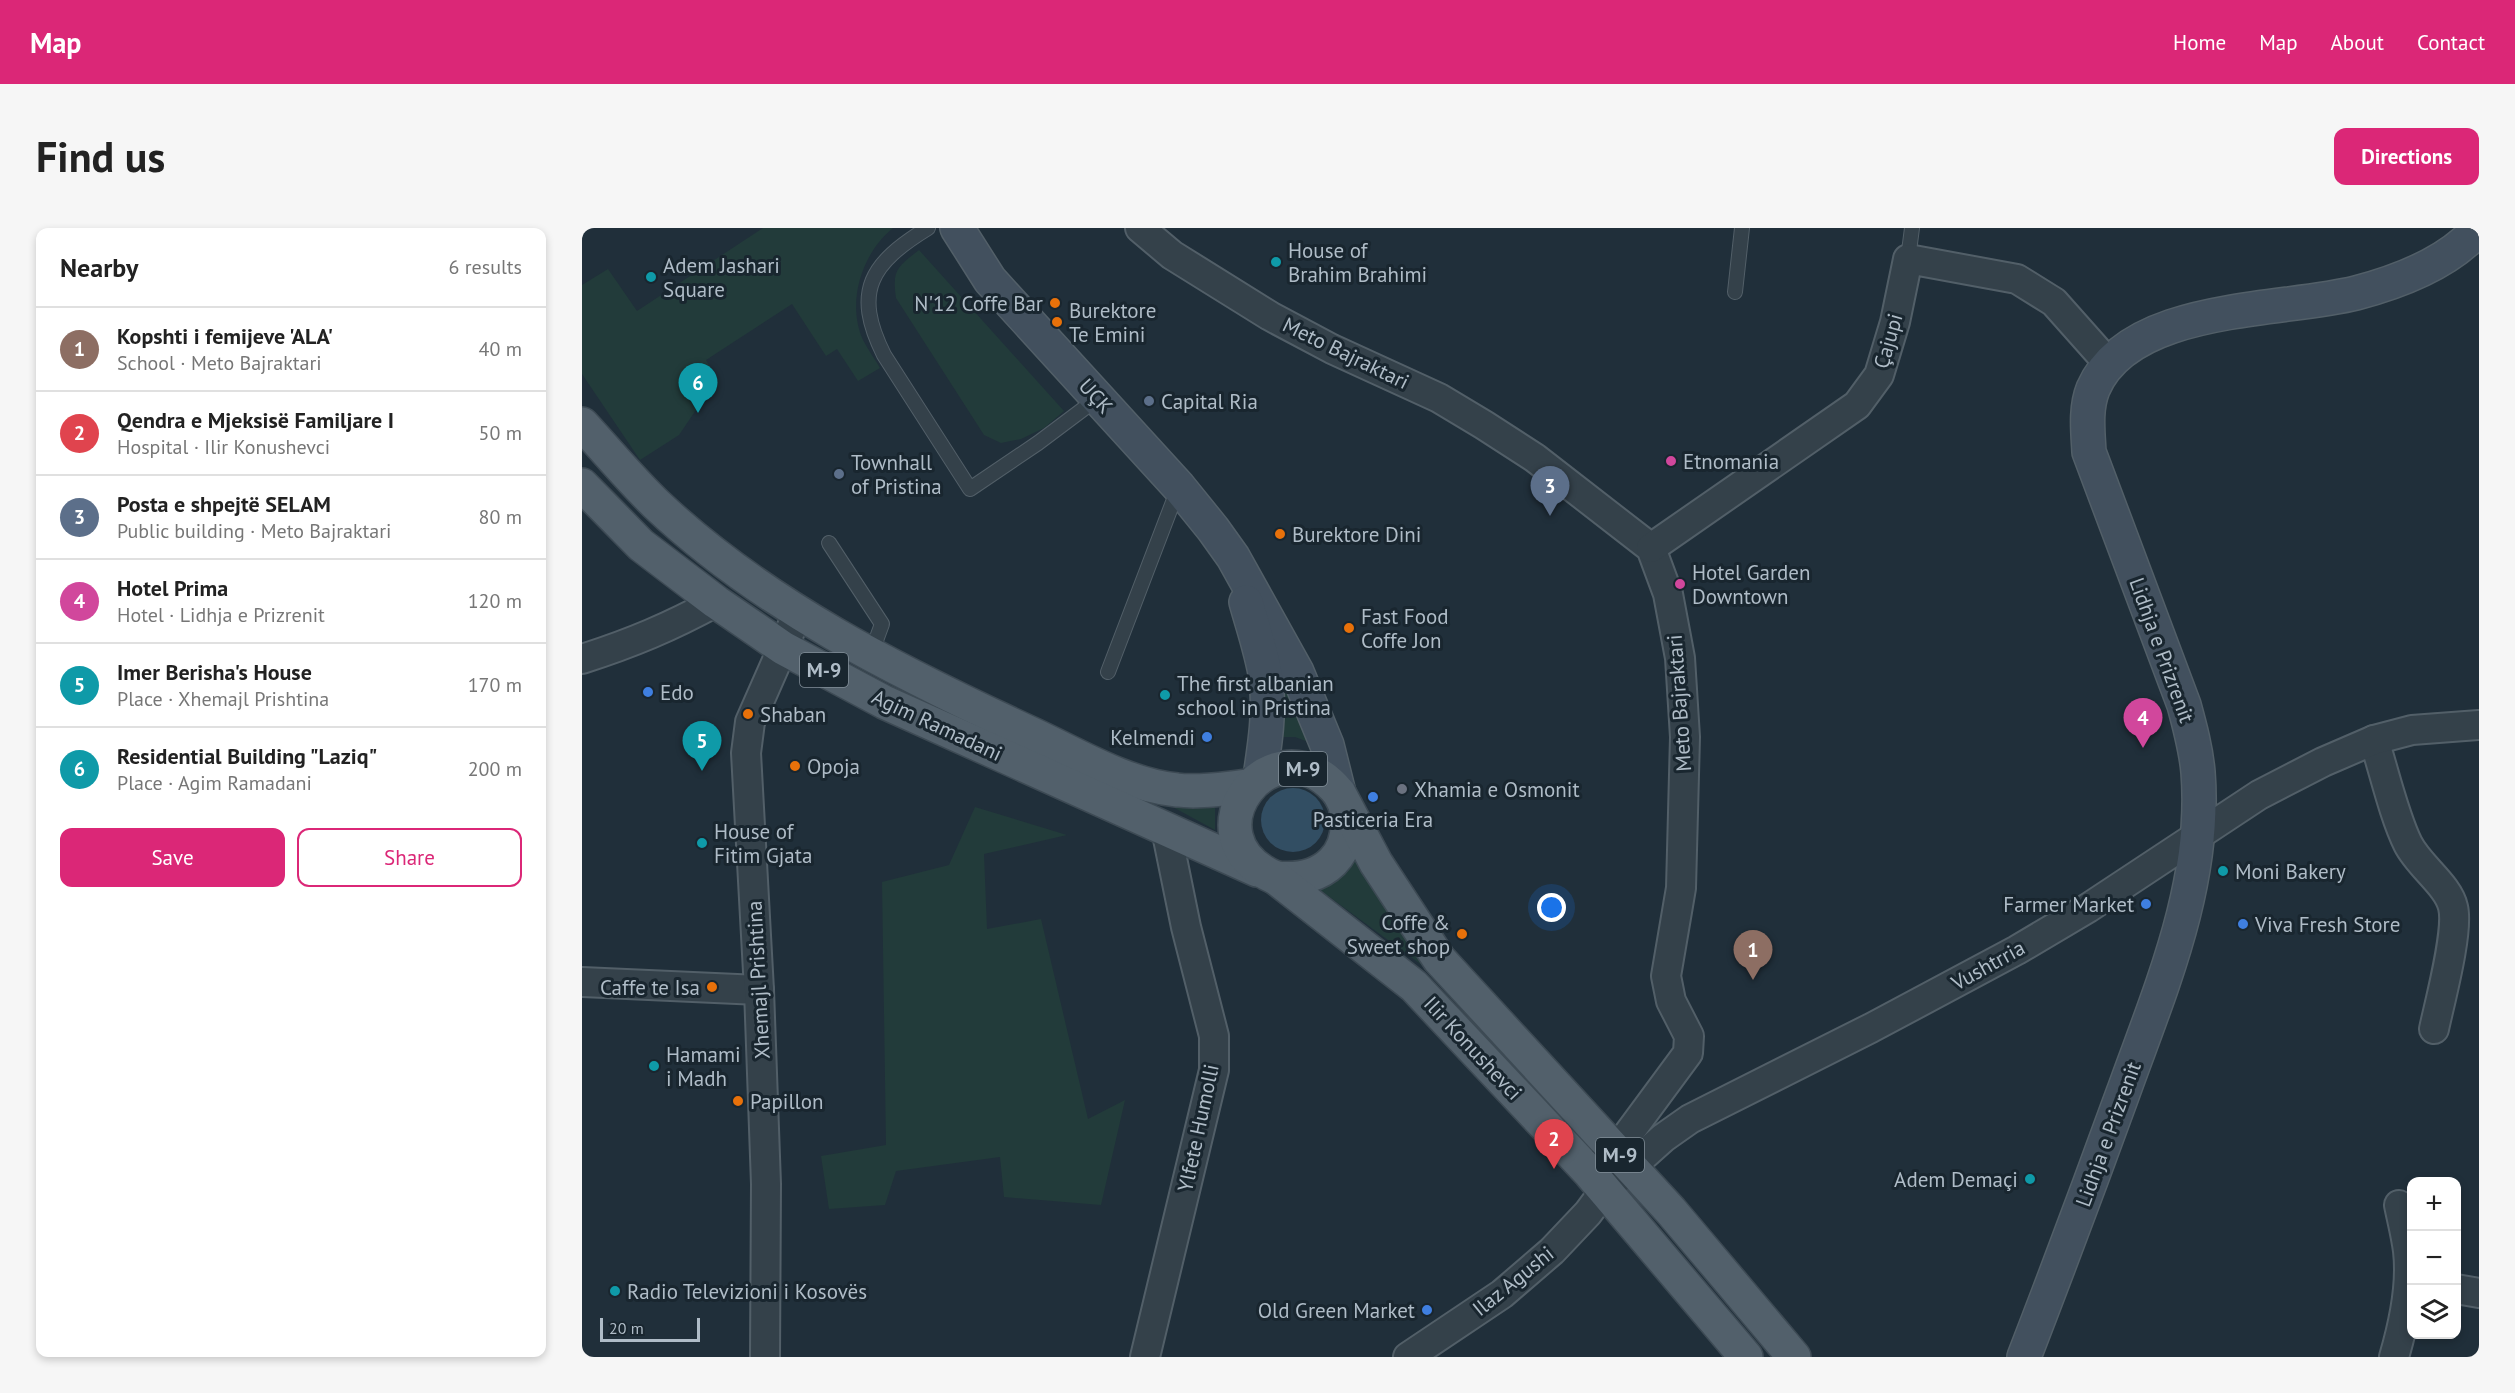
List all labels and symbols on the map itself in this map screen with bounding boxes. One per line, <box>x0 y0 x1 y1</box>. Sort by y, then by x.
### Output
place label: House of Brahim Brahimi <box>1288 237 1427 288</box>
place label: Adem Jashari Square <box>663 252 780 303</box>
marker: House of Brahim Brahimi <box>1269 255 1283 269</box>
marker: Adem Jashari Square <box>644 270 658 284</box>
place label: N'12 Coffe Bar <box>914 290 1043 317</box>
marker: N'12 Coffe Bar <box>1048 296 1062 310</box>
place label: Burektore Te Emini <box>1069 297 1156 348</box>
street label: Çajupi <box>1867 310 1909 372</box>
street label: Meto Bajraktari <box>1278 311 1414 395</box>
marker: Burektore Te Emini <box>1050 315 1064 329</box>
pin: 6 <box>678 364 718 413</box>
street label: UÇK <box>1073 373 1119 419</box>
place label: Capital Ria <box>1161 388 1258 415</box>
marker: Capital Ria <box>1142 394 1156 408</box>
place label: Etnomania <box>1683 448 1779 475</box>
place label: Townhall of Pristina <box>851 449 942 500</box>
marker: Etnomania <box>1664 454 1678 468</box>
pin: 3 <box>1530 466 1570 516</box>
marker: Townhall of Pristina <box>832 467 846 481</box>
place label: Burektore Dini <box>1292 521 1422 548</box>
marker: Burektore Dini <box>1273 527 1287 541</box>
place label: Hotel Garden Downtown <box>1692 559 1811 610</box>
street label: Lidhja e Prizrenit <box>2123 574 2201 726</box>
marker: Hotel Garden Downtown <box>1673 577 1687 591</box>
place label: Fast Food Coffe Jon <box>1361 603 1449 654</box>
marker: Fast Food Coffe Jon <box>1342 621 1356 635</box>
street label: Meto Bajraktari <box>1661 634 1697 772</box>
road number: M-9 <box>800 653 848 687</box>
place label: The first albanian school in Pristina <box>1177 670 1334 721</box>
place label: Edo <box>660 679 694 706</box>
street label: Agim Ramadani <box>868 683 1006 767</box>
marker: Edo <box>641 685 655 699</box>
marker: The first albanian school in Pristina <box>1158 688 1172 702</box>
pin: 4 <box>2124 698 2162 748</box>
place label: Shaban <box>760 701 826 728</box>
marker: Shaban <box>741 707 755 721</box>
pin: 5 <box>682 722 722 771</box>
place label: Kelmendi <box>1110 724 1195 751</box>
marker: Kelmendi <box>1200 730 1214 744</box>
road number: M-9 <box>1279 752 1327 786</box>
place label: Opoja <box>807 753 860 780</box>
marker: Opoja <box>788 759 802 773</box>
place label: Xhamia e Osmonit <box>1414 776 1580 803</box>
marker: Xhamia e Osmonit <box>1395 782 1409 796</box>
marker: Pasticeria Era <box>1366 790 1380 804</box>
place label: Pasticeria Era <box>1313 806 1433 833</box>
place label: House of Fitim Gjata <box>714 818 812 869</box>
marker: House of Fitim Gjata <box>695 836 709 850</box>
place label: Moni Bakery <box>2235 858 2346 885</box>
marker: Moni Bakery <box>2216 864 2230 878</box>
place label: Farmer Market <box>2003 891 2134 918</box>
your location <box>1537 893 1566 922</box>
marker: Farmer Market <box>2139 897 2153 911</box>
street label: Xhemajl Prishtina <box>740 900 776 1060</box>
place label: Coffe & Sweet shop <box>1347 909 1450 960</box>
place label: Viva Fresh Store <box>2254 911 2400 938</box>
marker: Viva Fresh Store <box>2236 917 2250 931</box>
marker: Coffe & Sweet shop <box>1455 927 1469 941</box>
pin: 1 <box>1734 930 1772 980</box>
street label: Vushtrria <box>1946 934 2030 997</box>
place label: Caffe te Isa <box>600 974 700 1001</box>
marker: Caffe te Isa <box>705 980 719 994</box>
street label: Ilir Konushevci <box>1418 991 1528 1105</box>
place label: Hamami i Madh <box>666 1041 741 1092</box>
street label: Lidhja e Prizrenit <box>2069 1058 2147 1210</box>
marker: Hamami i Madh <box>647 1059 661 1073</box>
street label: Ylfete Humolli <box>1171 1062 1225 1194</box>
place label: Papillon <box>750 1088 823 1115</box>
marker: Papillon <box>731 1094 745 1108</box>
pin: 2 <box>1534 1120 1574 1169</box>
road number: M-9 <box>1596 1138 1644 1172</box>
place label: Adem Demaçi <box>1894 1166 2018 1193</box>
marker: Adem Demaçi <box>2023 1172 2037 1186</box>
street label: Ilaz Agushi <box>1467 1240 1559 1322</box>
place label: Radio Televizioni i Kosovës <box>627 1278 867 1305</box>
marker: Radio Televizioni i Kosovës <box>608 1284 622 1298</box>
place label: Old Green Market <box>1258 1297 1415 1324</box>
marker: Old Green Market <box>1420 1303 1434 1317</box>
scale bar <box>600 1315 700 1342</box>

